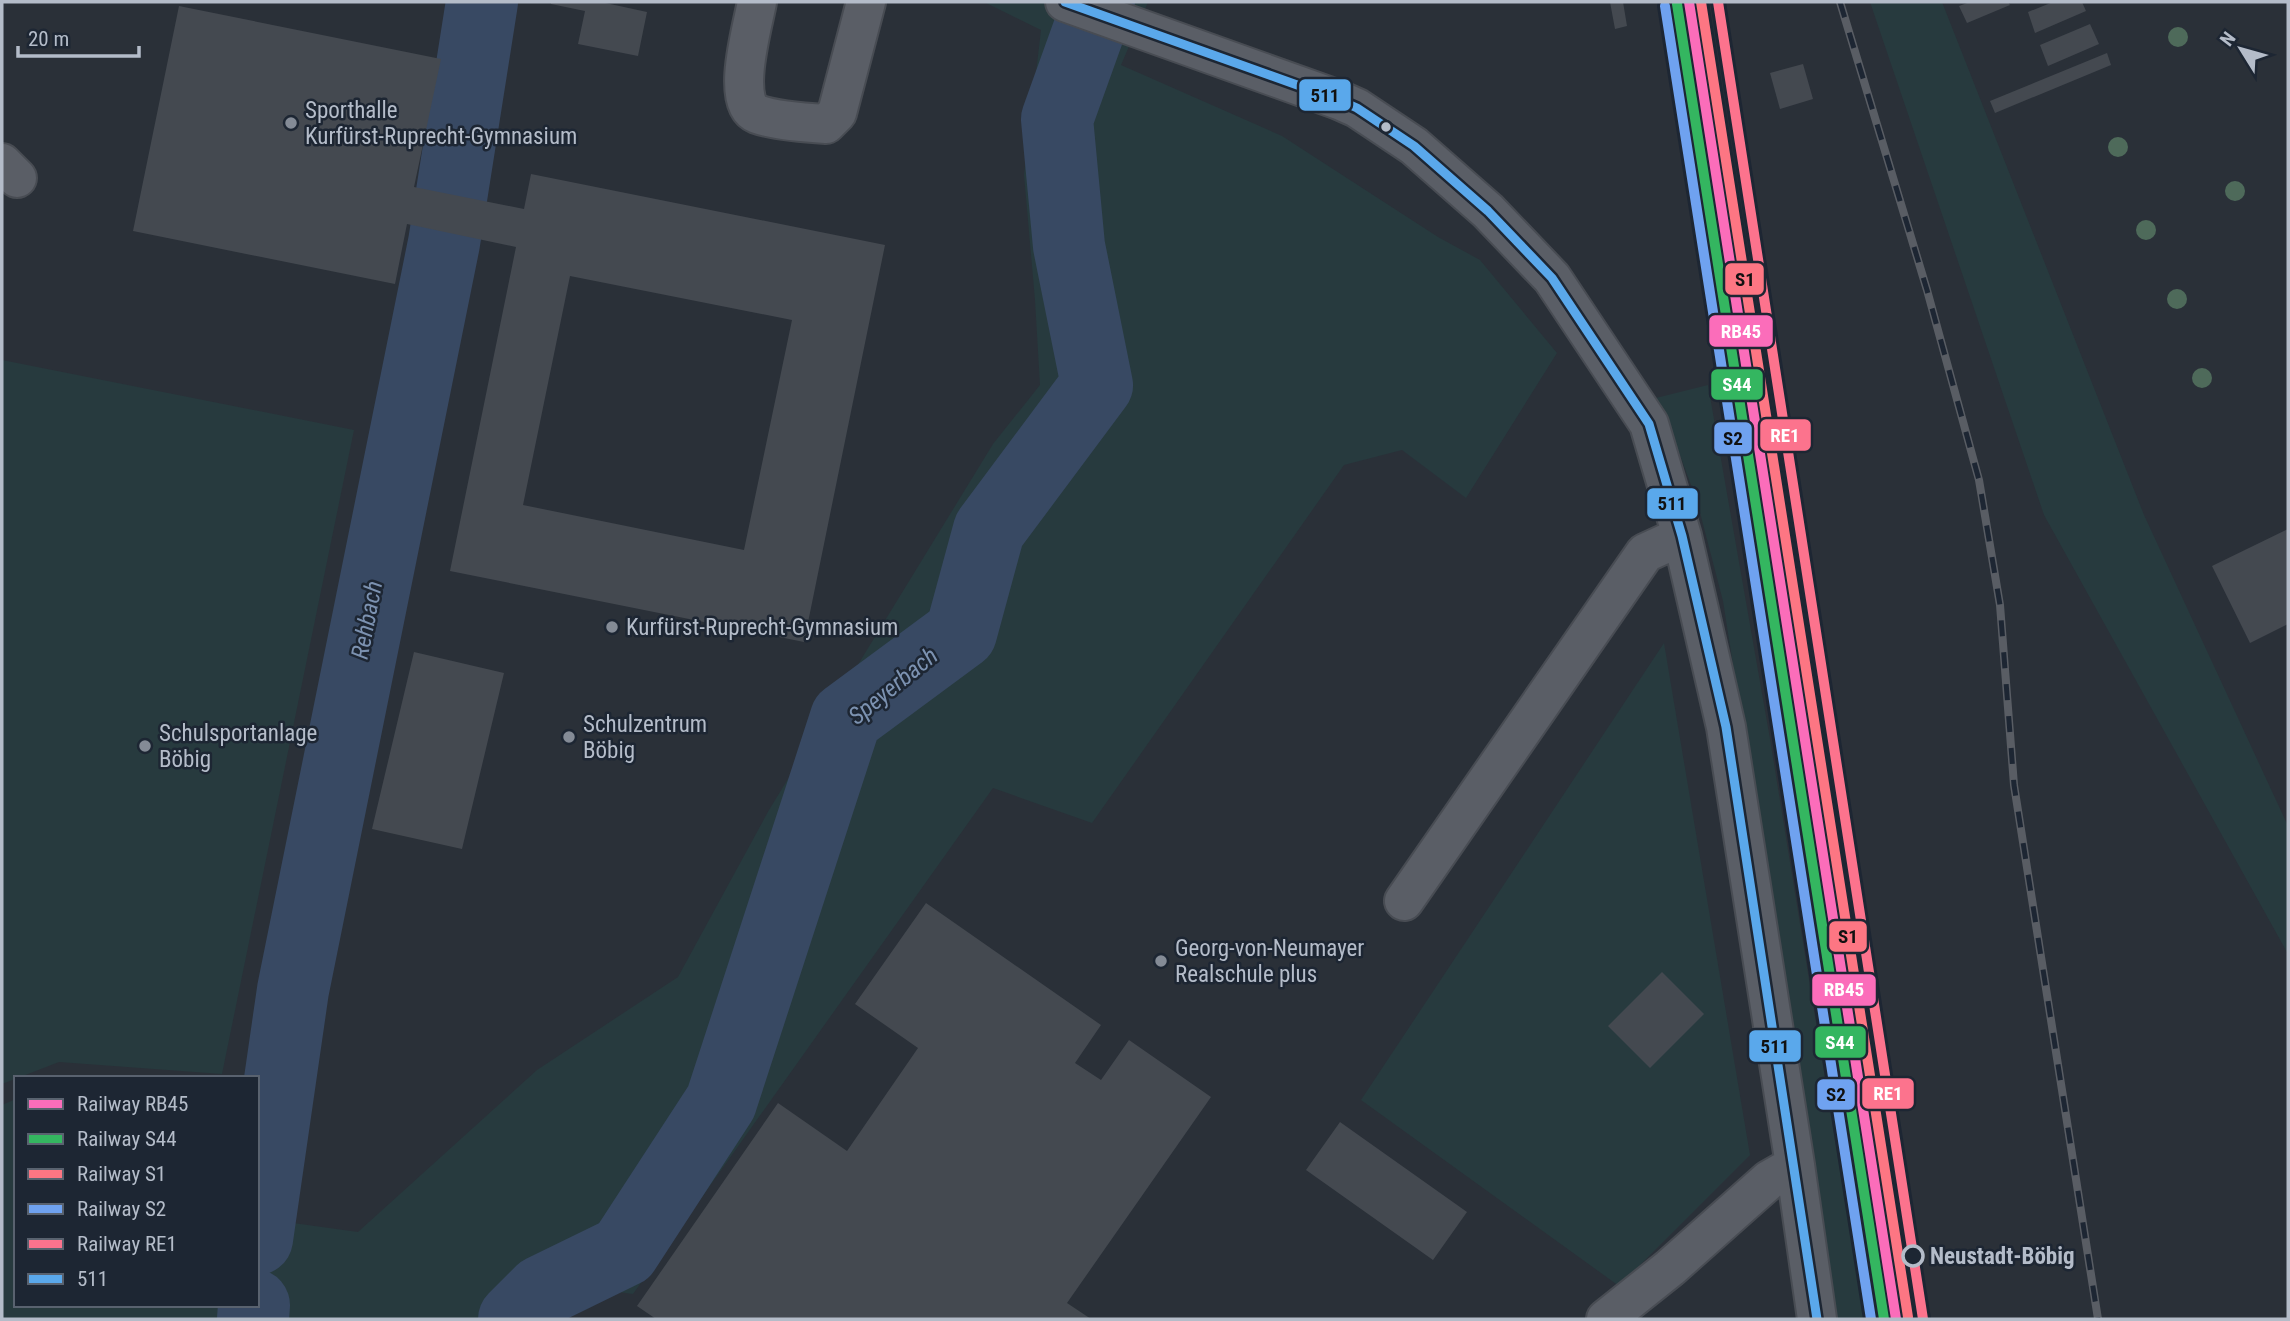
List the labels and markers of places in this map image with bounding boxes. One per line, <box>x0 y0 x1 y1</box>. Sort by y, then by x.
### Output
place label: Sporthalle Kurfürst-Ruprecht-Gymnasium <box>305 97 577 150</box>
marker: Sporthalle Kurfürst-Ruprecht-Gymnasium <box>283 115 299 131</box>
unlabelled marker <box>1379 120 1393 134</box>
place label: Kurfürst-Ruprecht-Gymnasium <box>626 614 898 641</box>
marker: Kurfürst-Ruprecht-Gymnasium <box>604 619 620 635</box>
place label: Schulzentrum Böbig <box>583 711 707 764</box>
place label: Schulsportanlage Böbig <box>159 720 317 773</box>
marker: Schulzentrum Böbig <box>561 729 577 745</box>
marker: Schulsportanlage Böbig <box>137 738 153 754</box>
place label: Georg-von-Neumayer Realschule plus <box>1175 935 1364 988</box>
marker: Georg-von-Neumayer Realschule plus <box>1153 953 1169 969</box>
place label: Neustadt-Böbig <box>1930 1243 2075 1270</box>
marker: Neustadt-Böbig <box>1902 1245 1924 1267</box>

